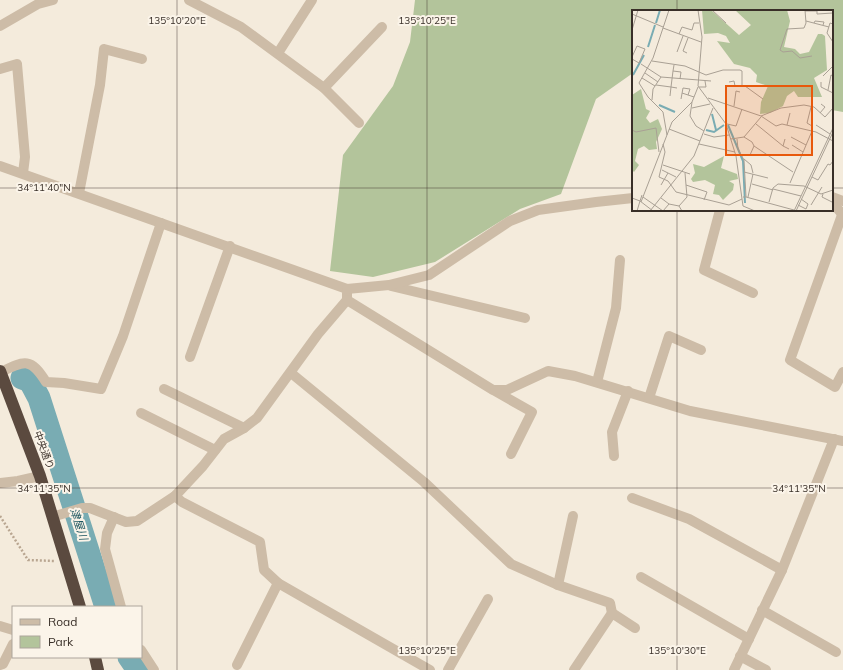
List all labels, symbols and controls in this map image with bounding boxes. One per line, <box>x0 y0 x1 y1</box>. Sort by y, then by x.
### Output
inset map <box>632 10 833 211</box>
text: 135°10'20"E <box>148 14 206 27</box>
text: 135°10'25"E <box>398 14 456 27</box>
text: 34°11'40"N <box>17 181 71 194</box>
street label: 中央通り <box>31 429 57 471</box>
text: 34°11'35"N <box>17 482 71 495</box>
text: 34°11'35"N <box>772 482 826 495</box>
water label: 津屋川 <box>67 506 91 543</box>
legend <box>12 606 142 658</box>
text: Road <box>48 614 77 629</box>
text: Park <box>48 634 74 649</box>
text: 135°10'25"E <box>398 644 456 657</box>
text: 135°10'30"E <box>648 644 706 657</box>

